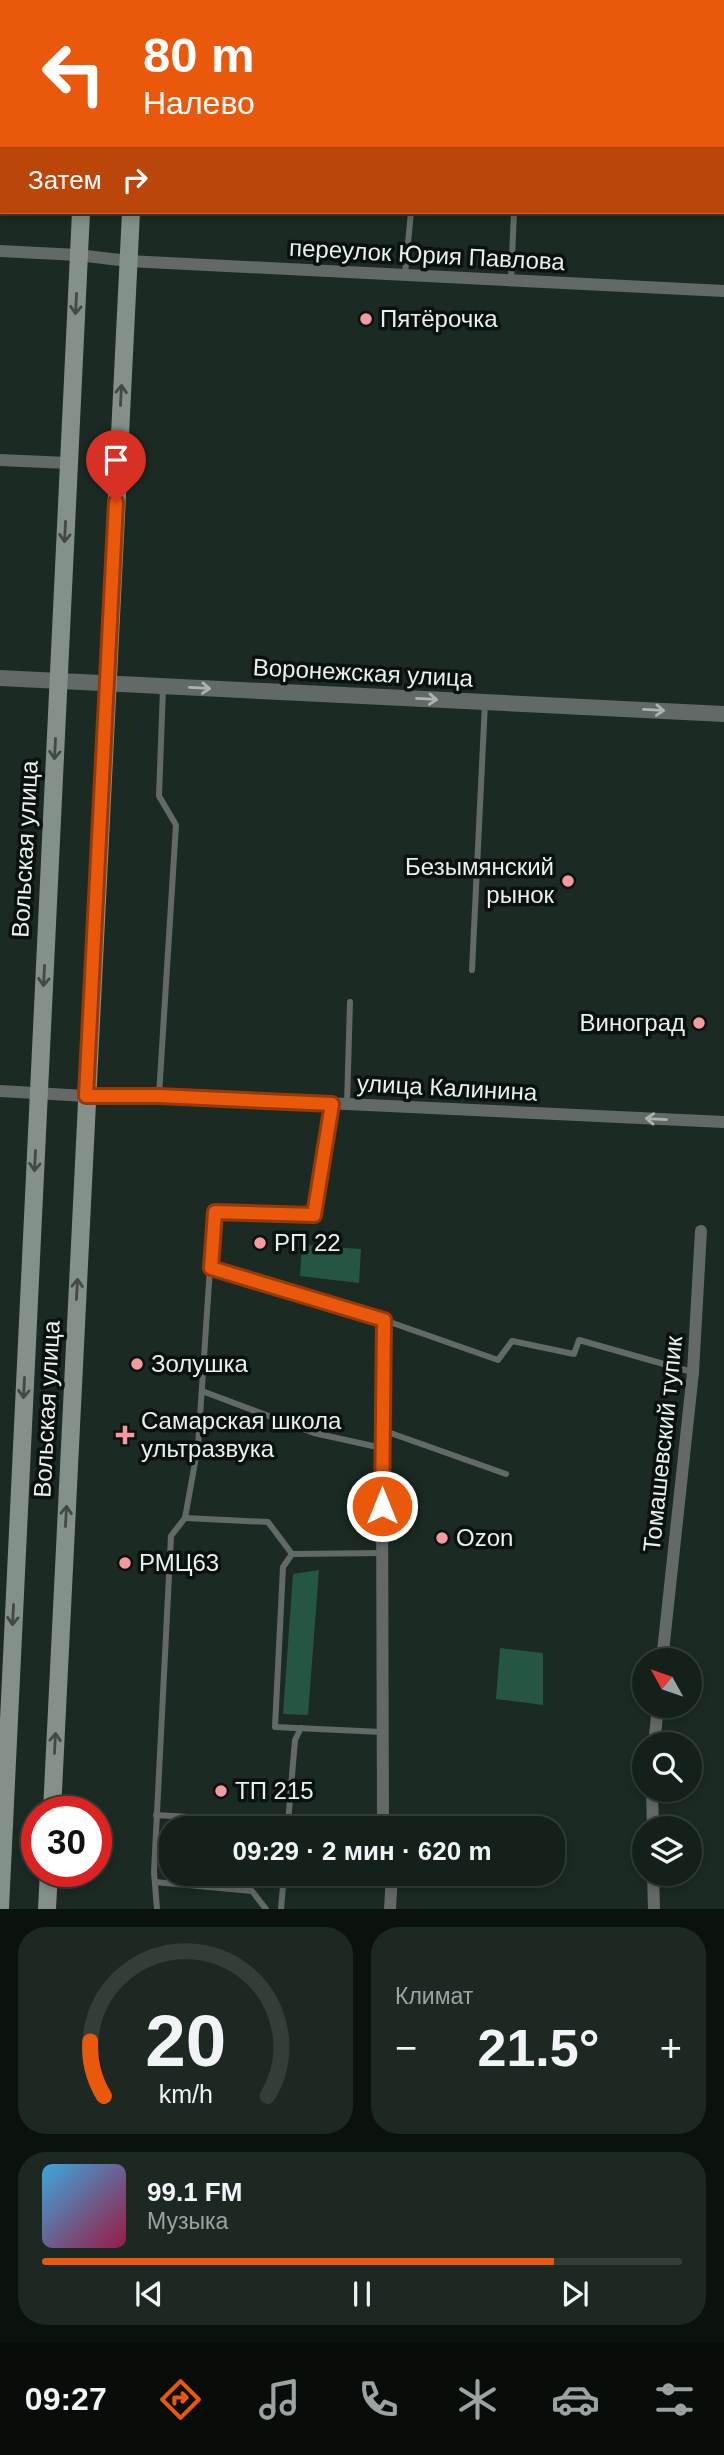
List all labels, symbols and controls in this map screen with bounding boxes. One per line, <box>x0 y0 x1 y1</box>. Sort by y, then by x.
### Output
icon: left <box>28 28 119 119</box>
text: 80 m <box>143 28 255 82</box>
text: Налево <box>143 85 255 121</box>
icon: right <box>116 161 154 199</box>
text: Затем <box>28 165 102 195</box>
street label: переулок Юрия Павлова <box>289 234 566 275</box>
one-way arrow <box>69 293 82 315</box>
place label: Пятёрочка <box>380 305 498 332</box>
marker: Пятёрочка <box>358 311 374 327</box>
one-way arrow <box>115 384 128 407</box>
pin <box>86 430 146 502</box>
icon: arrive <box>97 441 135 479</box>
one-way arrow <box>59 520 72 543</box>
street label: Воронежская улица <box>252 653 474 692</box>
one-way arrow <box>188 681 211 694</box>
one-way arrow <box>415 693 438 706</box>
one-way arrow <box>642 704 665 717</box>
one-way arrow <box>48 737 61 760</box>
street label: Вольская улица <box>6 759 43 938</box>
place label: Безымянский рынок <box>405 853 554 908</box>
marker: Безымянский рынок <box>560 873 576 889</box>
one-way arrow <box>37 964 50 987</box>
place label: Виноград <box>580 1009 685 1036</box>
marker: Виноград <box>691 1015 707 1031</box>
street label: улица Калинина <box>356 1069 539 1106</box>
one-way arrow <box>645 1112 668 1125</box>
one-way arrow <box>28 1149 41 1172</box>
place label: РП 22 <box>274 1229 341 1256</box>
marker: РП 22 <box>252 1235 268 1251</box>
one-way arrow <box>70 1277 83 1300</box>
street label: Вольская улица <box>28 1319 65 1498</box>
street label: Томашевский тупик <box>638 1334 687 1553</box>
place label: Золушка <box>151 1350 249 1377</box>
marker: Золушка <box>129 1356 145 1372</box>
one-way arrow <box>17 1376 30 1399</box>
place label: Самарская школа ультразвука <box>141 1407 342 1462</box>
marker: Самарская школа ультразвука <box>115 1425 135 1445</box>
position arrow <box>345 1469 419 1543</box>
one-way arrow <box>60 1505 73 1528</box>
place label: Ozon <box>456 1524 513 1551</box>
marker: Ozon <box>434 1530 450 1546</box>
place label: РМЦ63 <box>139 1549 219 1576</box>
marker: РМЦ63 <box>117 1555 133 1571</box>
one-way arrow <box>7 1603 20 1626</box>
north arrow <box>632 1648 702 1718</box>
map controls <box>632 1648 702 1886</box>
one-way arrow <box>49 1732 62 1755</box>
button: search <box>632 1732 702 1802</box>
place label: ТП 215 <box>235 1777 314 1804</box>
marker: ТП 215 <box>213 1783 229 1799</box>
speed limit sign: 30 <box>21 1796 112 1887</box>
button: layers <box>632 1816 702 1886</box>
text: 09:29 · 2 мин · 620 m <box>232 1836 492 1866</box>
text: Климат <box>395 1983 473 2009</box>
text: 20 <box>145 2001 226 2082</box>
text: 21.5° <box>477 2019 600 2077</box>
text: − <box>395 2027 417 2069</box>
text: + <box>660 2027 682 2069</box>
text: km/h <box>158 2080 213 2108</box>
text: 99.1 FM <box>147 2177 242 2207</box>
text: Музыка <box>147 2208 228 2234</box>
icon: previous <box>130 2275 168 2313</box>
icon: pause <box>343 2275 381 2313</box>
icon: next <box>556 2275 594 2313</box>
icon: directions <box>156 2375 205 2424</box>
icon: music <box>255 2375 304 2424</box>
icon: phone <box>354 2375 403 2424</box>
icon: climate <box>453 2375 502 2424</box>
icon: car <box>551 2375 600 2424</box>
icon: filters <box>650 2375 699 2424</box>
text: 09:27 <box>25 2381 107 2417</box>

